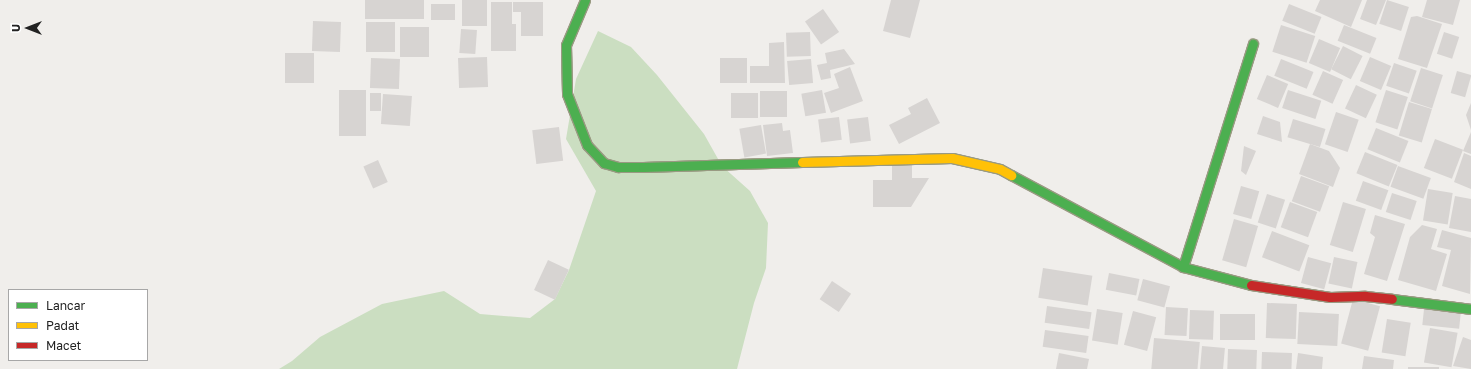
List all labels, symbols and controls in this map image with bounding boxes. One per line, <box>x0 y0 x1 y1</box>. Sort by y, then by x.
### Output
north arrow <box>8 8 48 48</box>
text: U <box>9 24 22 32</box>
legend <box>8 289 148 361</box>
text: Lancar <box>46 298 85 313</box>
text: Padat <box>46 318 79 333</box>
text: Macet <box>46 338 81 353</box>

